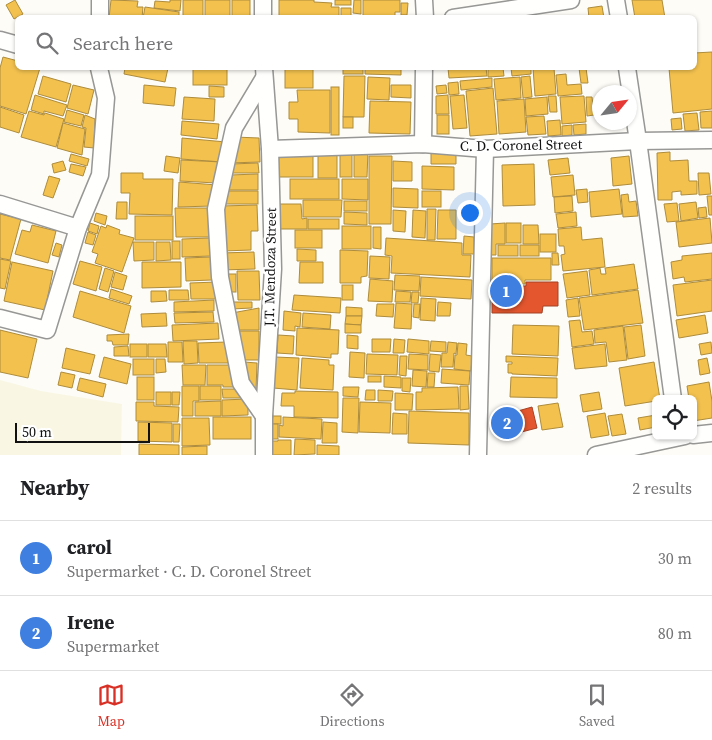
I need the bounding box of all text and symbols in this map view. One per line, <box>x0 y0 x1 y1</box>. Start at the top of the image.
search box <box>15 15 697 70</box>
icon: search <box>33 29 61 57</box>
text: Search here <box>73 30 173 56</box>
north arrow <box>592 85 637 130</box>
street label: C. D. Coronel Street <box>460 134 583 156</box>
your location <box>457 200 483 226</box>
street label: J.T. Mendoza Street <box>259 207 281 328</box>
pin: 1 <box>490 272 522 310</box>
map controls <box>652 395 697 440</box>
button: locate <box>652 395 697 440</box>
pin: 2 <box>491 404 523 442</box>
scale bar <box>15 420 150 443</box>
text: 50 m <box>22 422 52 442</box>
text: Nearby <box>20 473 90 502</box>
text: 2 results <box>632 477 692 499</box>
text: carol <box>67 534 112 560</box>
text: 1 <box>32 547 40 569</box>
text: 30 m <box>658 547 692 569</box>
text: Supermarket · C. D. Coronel Street <box>67 560 311 582</box>
text: Irene <box>67 609 114 635</box>
text: 2 <box>32 622 40 644</box>
text: 80 m <box>658 622 692 644</box>
text: Supermarket <box>67 635 159 657</box>
tab: Map <box>97 681 125 731</box>
tab: Directions <box>320 681 384 731</box>
tab: Saved <box>579 681 615 731</box>

